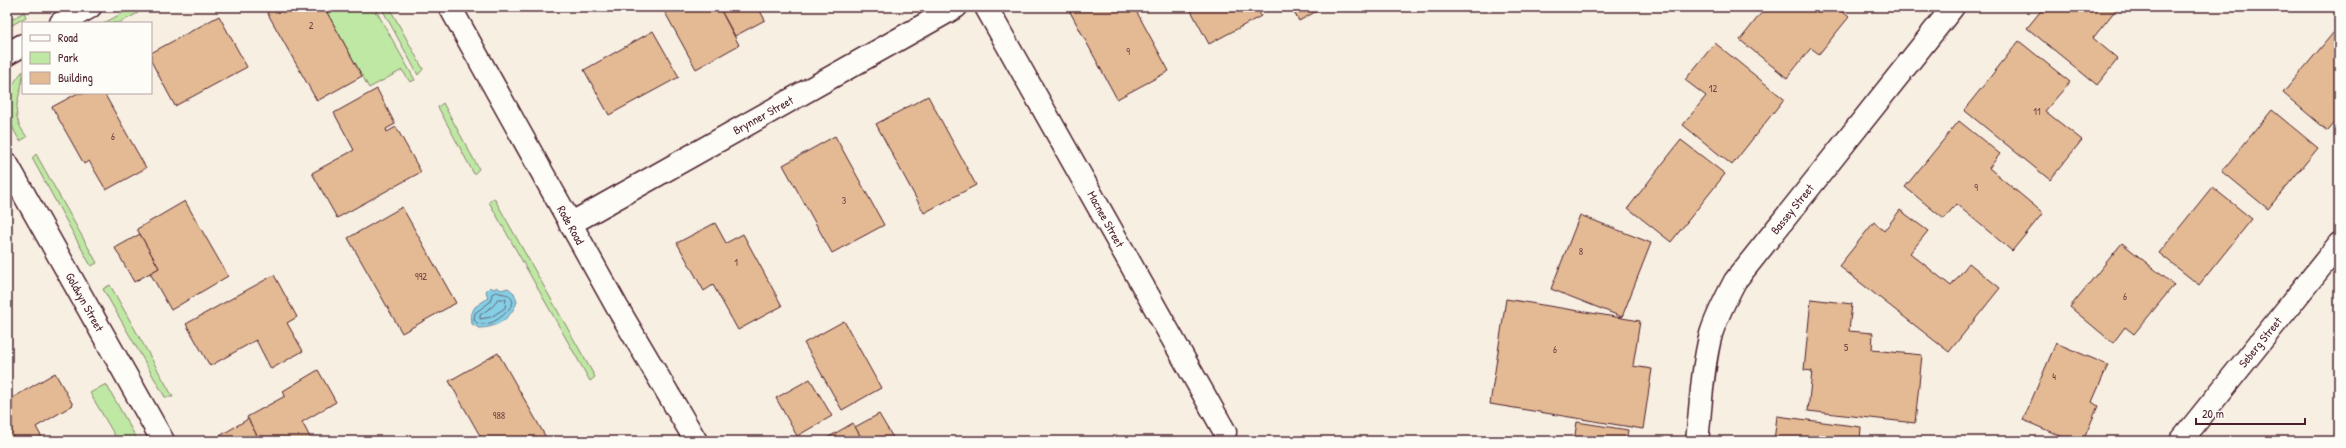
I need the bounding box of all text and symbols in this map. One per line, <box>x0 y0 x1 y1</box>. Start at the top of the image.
house number: 2 <box>309 19 314 32</box>
legend <box>22 22 152 94</box>
text: Road <box>58 29 78 46</box>
house number: 9 <box>1126 45 1130 58</box>
text: Park <box>58 49 78 66</box>
text: Building <box>58 69 93 86</box>
house number: 12 <box>1709 82 1717 95</box>
street label: Brynner Street <box>730 91 797 139</box>
house number: 11 <box>2033 105 2041 118</box>
house number: 6 <box>111 130 115 143</box>
street label: Bassey Street <box>1766 179 1818 238</box>
house number: 9 <box>1974 181 1978 194</box>
street label: Macnee Street <box>1083 188 1129 251</box>
house number: 3 <box>842 194 847 207</box>
street label: Rode Road <box>553 202 589 248</box>
house number: 8 <box>1579 245 1583 258</box>
house number: 1 <box>734 256 738 269</box>
street label: Goldwyn Street <box>62 269 109 335</box>
house number: 992 <box>415 270 427 283</box>
house number: 6 <box>2123 290 2127 303</box>
street label: Seberg Street <box>2234 312 2286 371</box>
house number: 5 <box>1844 341 1849 354</box>
house number: 6 <box>1553 343 1557 356</box>
house number: 4 <box>2052 370 2056 383</box>
scale bar <box>2196 400 2305 426</box>
text: 20 m <box>2202 405 2224 422</box>
house number: 988 <box>493 409 505 422</box>

